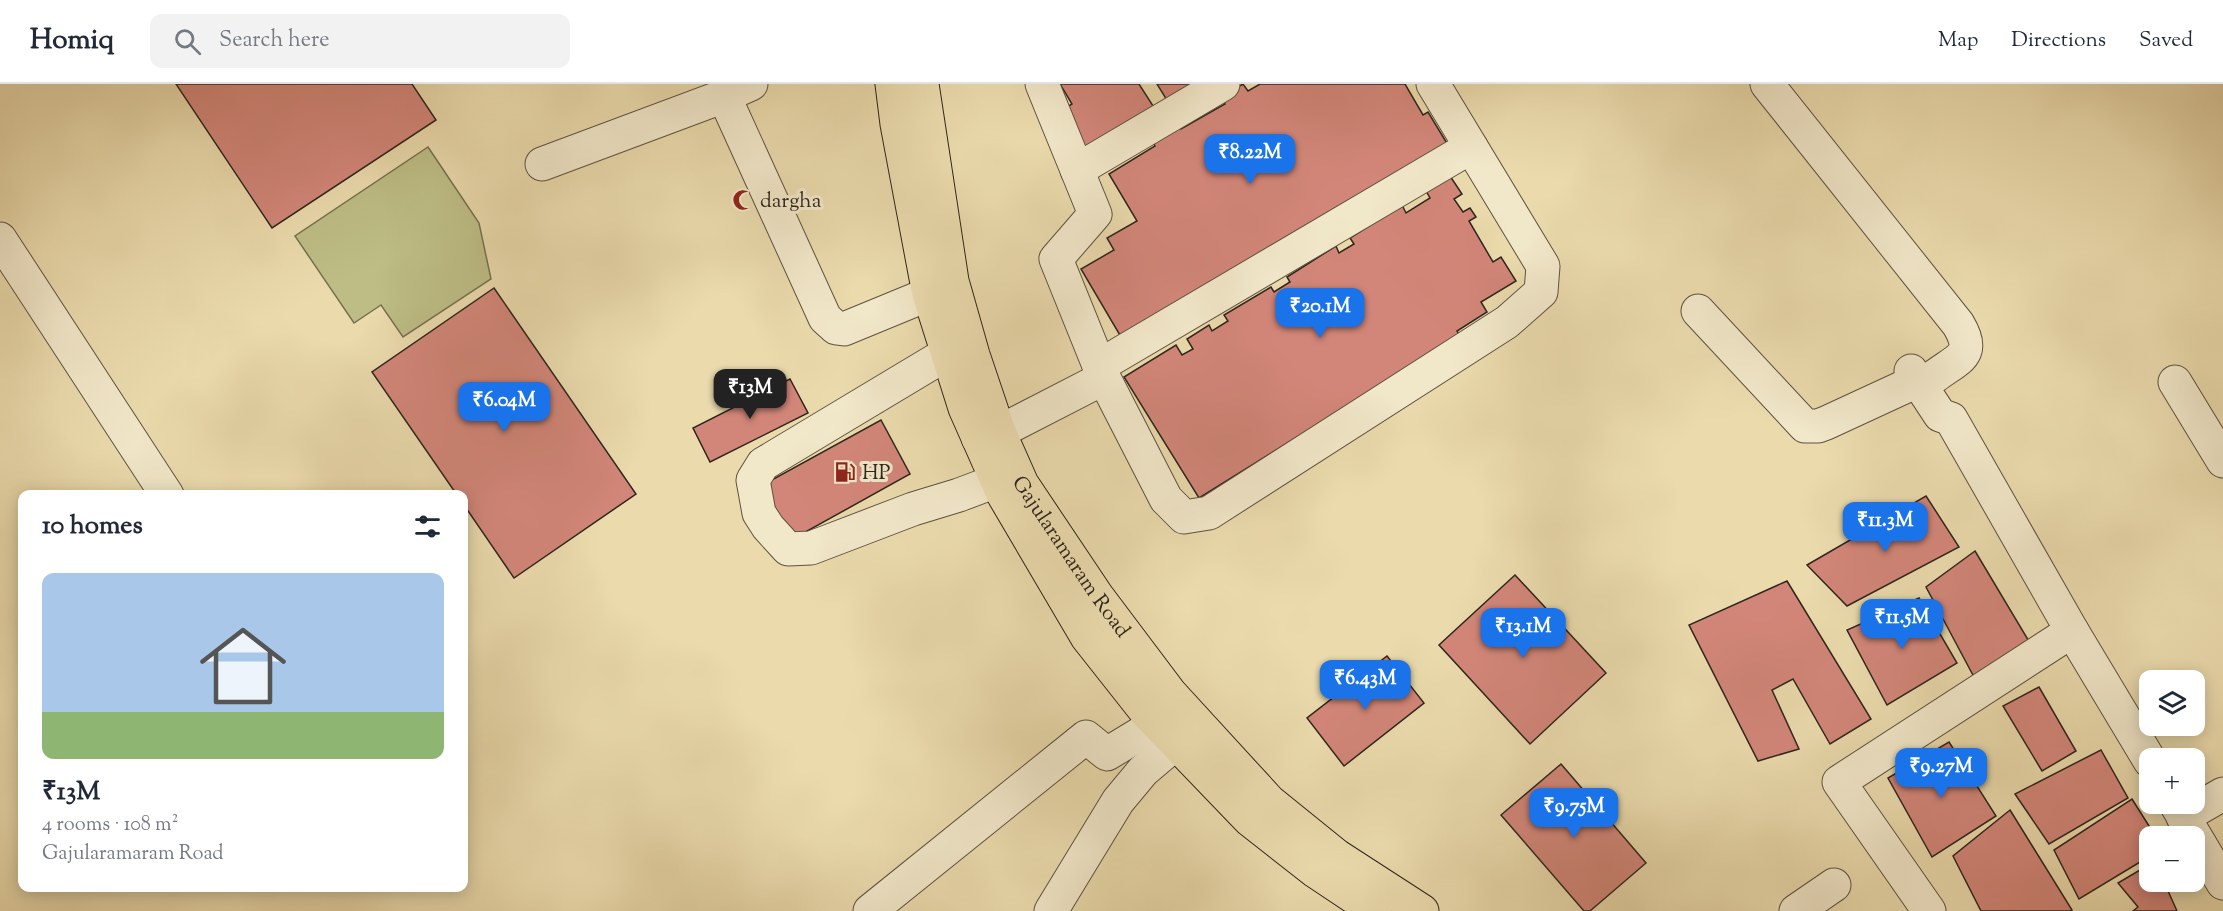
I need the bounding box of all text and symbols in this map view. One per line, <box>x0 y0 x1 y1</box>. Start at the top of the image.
search box <box>150 14 570 68</box>
text: Homiq <box>30 21 114 61</box>
icon: search <box>171 25 204 58</box>
text: Search here <box>219 25 329 57</box>
text: Map <box>1938 26 1978 56</box>
text: Directions <box>2011 26 2106 56</box>
text: Saved <box>2139 26 2193 56</box>
pin: ₹8.22M <box>1201 134 1299 185</box>
text: ₹8.22M <box>1218 139 1282 168</box>
place label: dargha <box>760 187 822 217</box>
mosque icon: dargha <box>731 188 755 212</box>
pin: ₹20.1M <box>1271 288 1369 339</box>
text: ₹20.1M <box>1289 293 1351 322</box>
pin: ₹13M <box>714 369 786 420</box>
text: ₹13M <box>728 374 772 403</box>
pin: ₹6.04M <box>455 382 553 433</box>
text: ₹6.04M <box>472 387 536 416</box>
place label: HP <box>862 459 891 489</box>
fuel station icon: HP <box>833 460 857 484</box>
street label: Gajularamaram Road <box>1004 470 1137 645</box>
pin: ₹11.3M <box>1836 502 1934 553</box>
text: ₹11.3M <box>1857 507 1913 536</box>
text: 10 homes <box>42 508 143 545</box>
icon: filters <box>411 510 444 543</box>
pin: ₹11.5M <box>1853 599 1951 650</box>
text: ₹11.5M <box>1874 604 1930 633</box>
pin: ₹13.1M <box>1474 608 1572 659</box>
icon: home <box>189 612 297 720</box>
text: ₹13.1M <box>1495 613 1551 642</box>
pin: ₹6.43M <box>1316 660 1414 711</box>
text: ₹6.43M <box>1334 665 1396 694</box>
map controls <box>2139 670 2205 892</box>
button: layers <box>2139 670 2205 736</box>
pin: ₹9.27M <box>1892 748 1990 799</box>
button: + <box>2139 748 2205 814</box>
text: ₹9.27M <box>1909 753 1973 782</box>
text: ₹13M <box>42 774 100 811</box>
pin: ₹9.75M <box>1525 788 1623 839</box>
text: ₹9.75M <box>1543 793 1605 822</box>
text: 4 rooms · 108 m² <box>42 811 178 840</box>
button: − <box>2139 826 2205 892</box>
text: Gajularamaram Road <box>42 840 224 869</box>

